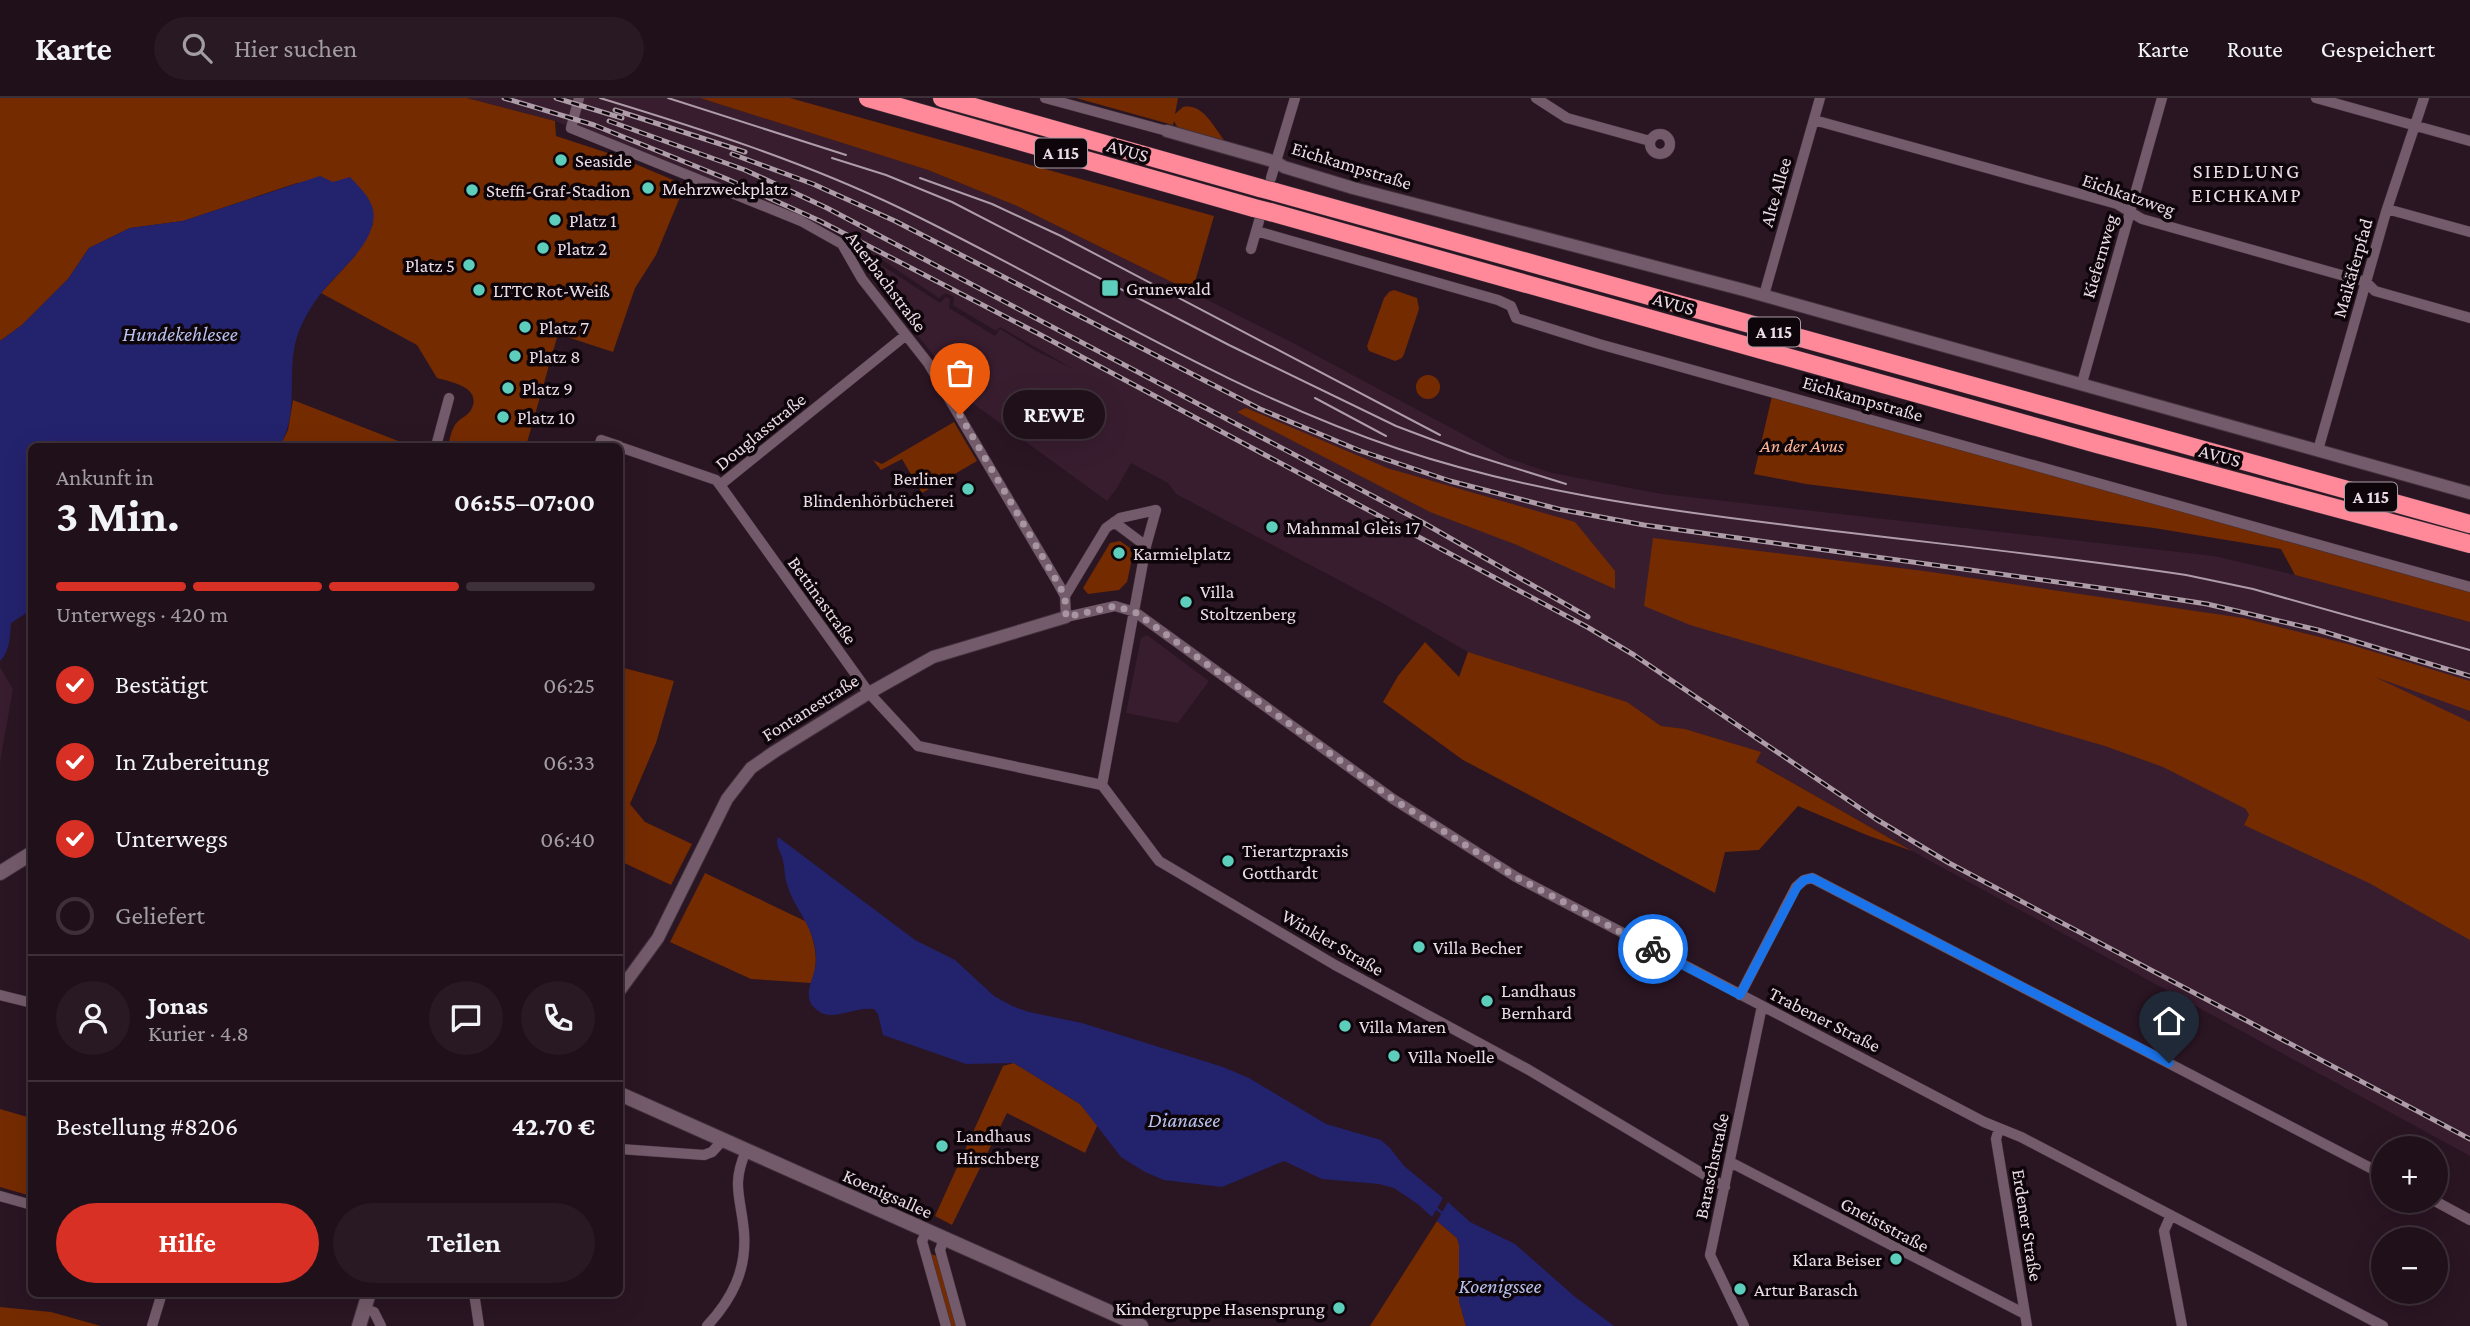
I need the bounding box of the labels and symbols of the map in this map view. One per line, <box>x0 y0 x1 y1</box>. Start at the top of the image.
street label: AVUS <box>1105 135 1151 166</box>
street label: Eichkampstraße <box>1289 137 1414 194</box>
road number: A 115 <box>1035 138 1087 168</box>
place label: Seaside <box>575 150 632 171</box>
marker: Seaside <box>553 152 569 168</box>
street label: Alte Allee <box>1756 155 1795 229</box>
district label: SIEDLUNG EICHKAMP <box>2191 159 2303 207</box>
street label: Eichkatzweg <box>2080 169 2178 220</box>
place label: Mehrzweckplatz <box>662 178 788 199</box>
place label: Steffi-Graf-Stadion <box>486 180 630 201</box>
marker: Mehrzweckplatz <box>640 180 656 196</box>
marker: Steffi-Graf-Stadion <box>464 182 480 198</box>
place label: Platz 1 <box>569 210 616 231</box>
marker: Platz 1 <box>547 212 563 228</box>
street label: Kiefernweg <box>2077 212 2121 301</box>
street label: Maikäferpfad <box>2328 216 2377 320</box>
street label: Auerbachstraße <box>842 227 931 336</box>
place label: Platz 2 <box>557 238 607 259</box>
marker: Platz 2 <box>535 240 551 256</box>
place label: Platz 5 <box>405 255 455 276</box>
marker: Platz 5 <box>461 257 477 273</box>
marker: Grunewald <box>1100 278 1120 298</box>
place label: Grunewald <box>1126 278 1211 299</box>
place label: LTTC Rot-Weiß <box>493 280 610 301</box>
marker: LTTC Rot-Weiß <box>471 282 487 298</box>
street label: AVUS <box>1651 288 1697 319</box>
place label: Platz 7 <box>539 317 589 338</box>
road number: A 115 <box>1748 318 1800 346</box>
marker: Platz 7 <box>517 319 533 335</box>
water label: Hundekehlesee <box>122 322 238 346</box>
pin <box>930 343 990 415</box>
place label: Platz 8 <box>529 346 580 367</box>
marker: Platz 8 <box>507 348 523 364</box>
street label: Eichkampstraße <box>1800 371 1925 426</box>
place label: Platz 9 <box>522 378 573 399</box>
marker: Platz 9 <box>500 380 516 396</box>
street label: Douglasstraße <box>711 388 810 474</box>
callout: REWE <box>1002 390 1104 440</box>
place label: Platz 10 <box>517 407 575 428</box>
marker: Platz 10 <box>495 409 511 425</box>
park label: An der Avus <box>1759 435 1844 456</box>
street label: AVUS <box>2197 440 2243 471</box>
place label: Berliner Blindenhörbücherei <box>803 468 954 511</box>
marker: Berliner Blindenhörbücherei <box>960 481 976 497</box>
road number: A 115 <box>2345 482 2397 512</box>
place label: Mahnmal Gleis 17 <box>1286 517 1420 538</box>
marker: Mahnmal Gleis 17 <box>1264 519 1280 535</box>
place label: Karmielplatz <box>1133 543 1231 564</box>
marker: Karmielplatz <box>1111 545 1127 561</box>
street label: Bettinastraße <box>784 552 861 648</box>
place label: Villa Stoltzenberg <box>1200 581 1296 624</box>
marker: Villa Stoltzenberg <box>1178 594 1194 610</box>
street label: Fontanestraße <box>758 669 862 745</box>
place label: Tierartzpraxis Gotthardt <box>1242 840 1348 883</box>
marker: Tierartzpraxis Gotthardt <box>1220 853 1236 869</box>
street label: Winkler Straße <box>1278 905 1388 980</box>
courier <box>1618 914 1688 984</box>
place label: Villa Becher <box>1433 937 1523 958</box>
marker: Villa Becher <box>1411 939 1427 955</box>
place label: Landhaus Bernhard <box>1501 980 1576 1023</box>
street label: Trabener Straße <box>1766 982 1884 1056</box>
pin <box>2139 991 2199 1063</box>
marker: Landhaus Bernhard <box>1479 993 1495 1009</box>
place label: Villa Maren <box>1359 1016 1446 1037</box>
marker: Villa Maren <box>1337 1018 1353 1034</box>
place label: Villa Noelle <box>1408 1046 1494 1067</box>
marker: Villa Noelle <box>1386 1048 1402 1064</box>
water label: Dianasee <box>1148 1108 1220 1132</box>
street label: Baraschstraße <box>1690 1111 1733 1221</box>
place label: Landhaus Hirschberg <box>956 1125 1039 1168</box>
marker: Landhaus Hirschberg <box>934 1138 950 1154</box>
street label: Koenigsallee <box>840 1164 936 1223</box>
street label: Erdener Straße <box>2008 1168 2047 1283</box>
street label: Gneiststraße <box>1837 1192 1933 1256</box>
place label: Klara Beiser <box>1792 1249 1882 1270</box>
marker: Klara Beiser <box>1888 1251 1904 1267</box>
water label: Koenigssee <box>1458 1274 1542 1298</box>
place label: Artur Barasch <box>1754 1279 1858 1300</box>
marker: Artur Barasch <box>1732 1281 1748 1297</box>
place label: Kindergruppe Hasensprung <box>1115 1298 1325 1319</box>
marker: Kindergruppe Hasensprung <box>1331 1300 1347 1316</box>

